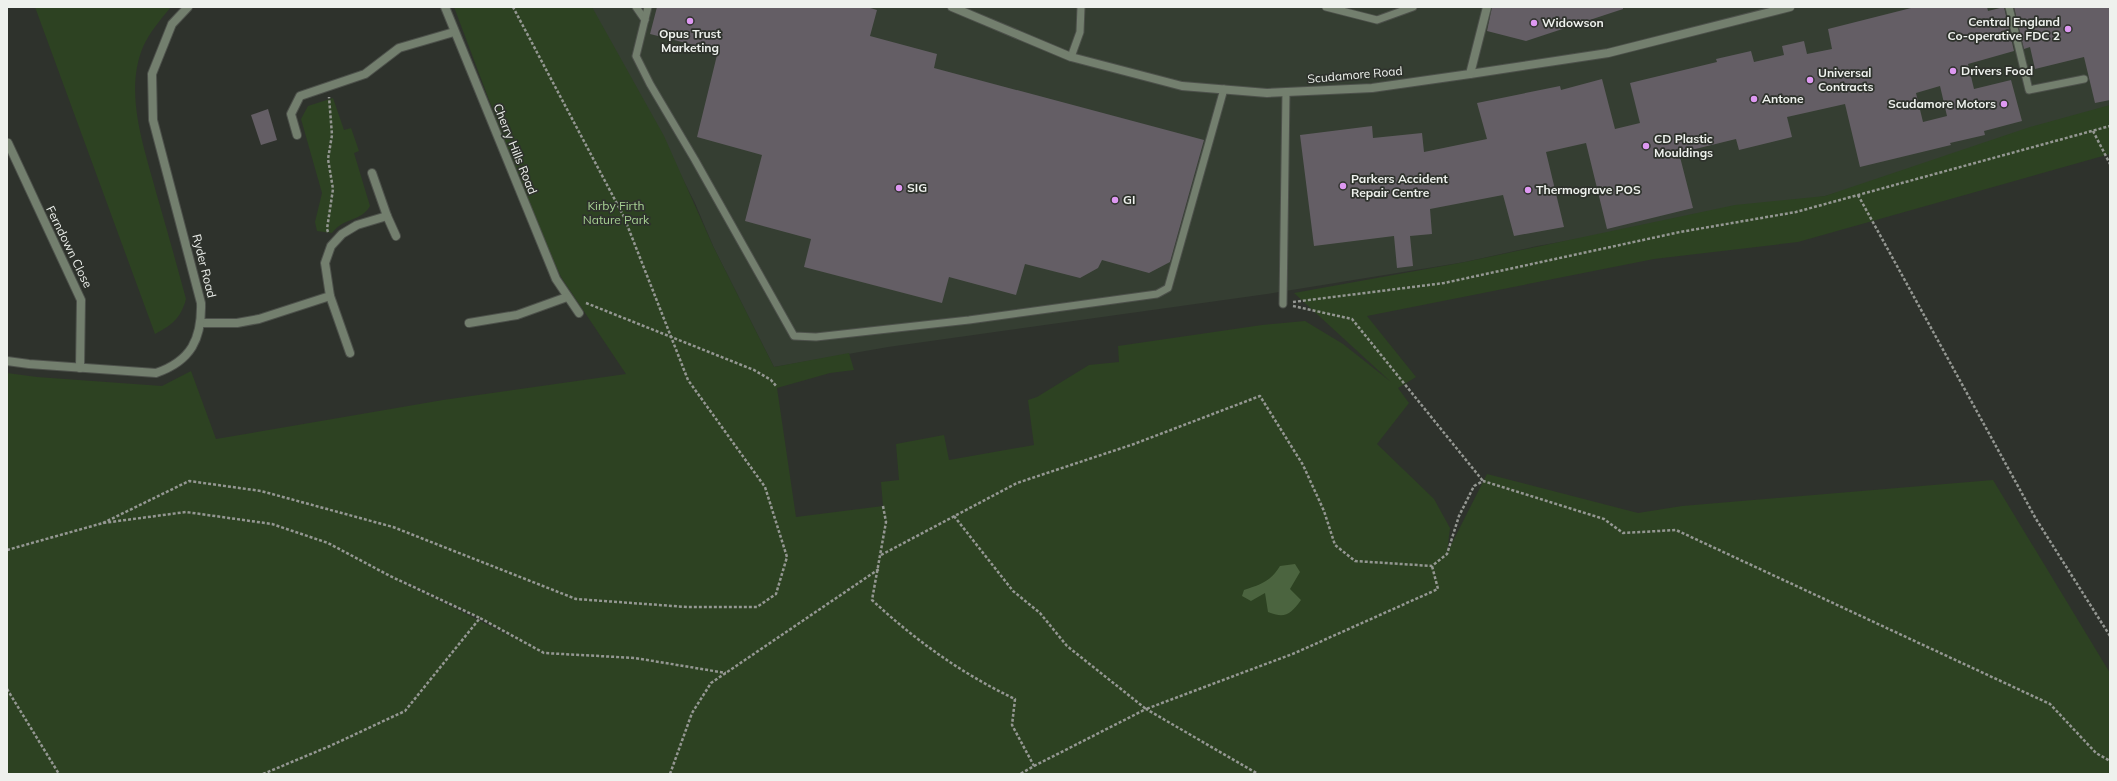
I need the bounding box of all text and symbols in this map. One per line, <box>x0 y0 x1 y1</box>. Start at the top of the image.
place label: Central England Co-operative FDC 2 <box>1948 14 2060 43</box>
place label: Widowson <box>1542 15 1604 30</box>
marker: Opus Trust Marketing <box>685 16 695 26</box>
marker: Widowson <box>1529 18 1539 28</box>
marker: Central England Co-operative FDC 2 <box>2063 24 2073 34</box>
place label: Opus Trust Marketing <box>659 26 722 55</box>
street label: Scudamore Road <box>1307 63 1403 86</box>
place label: Drivers Food <box>1961 63 2033 78</box>
place label: Universal Contracts <box>1818 65 1873 94</box>
marker: Drivers Food <box>1948 66 1958 76</box>
marker: Universal Contracts <box>1805 75 1815 85</box>
place label: Antone <box>1762 91 1804 106</box>
marker: Antone <box>1749 94 1759 104</box>
place label: Scudamore Motors <box>1888 96 1996 111</box>
marker: Scudamore Motors <box>1999 99 2009 109</box>
street label: Cherry Hills Road <box>490 101 541 196</box>
place label: CD Plastic Mouldings <box>1654 131 1713 160</box>
marker: CD Plastic Mouldings <box>1641 141 1651 151</box>
place label: Parkers Accident Repair Centre <box>1351 171 1448 200</box>
place label: SIG <box>907 180 927 195</box>
marker: Parkers Accident Repair Centre <box>1338 181 1348 191</box>
place label: Thermograve POS <box>1536 182 1641 197</box>
marker: SIG <box>894 183 904 193</box>
marker: Thermograve POS <box>1523 185 1533 195</box>
place label: GI <box>1123 192 1135 207</box>
marker: GI <box>1110 195 1120 205</box>
park label: Kirby Firth Nature Park <box>583 198 650 227</box>
street label: Ferndown Close <box>43 203 96 290</box>
street label: Ryder Road <box>189 232 220 299</box>

